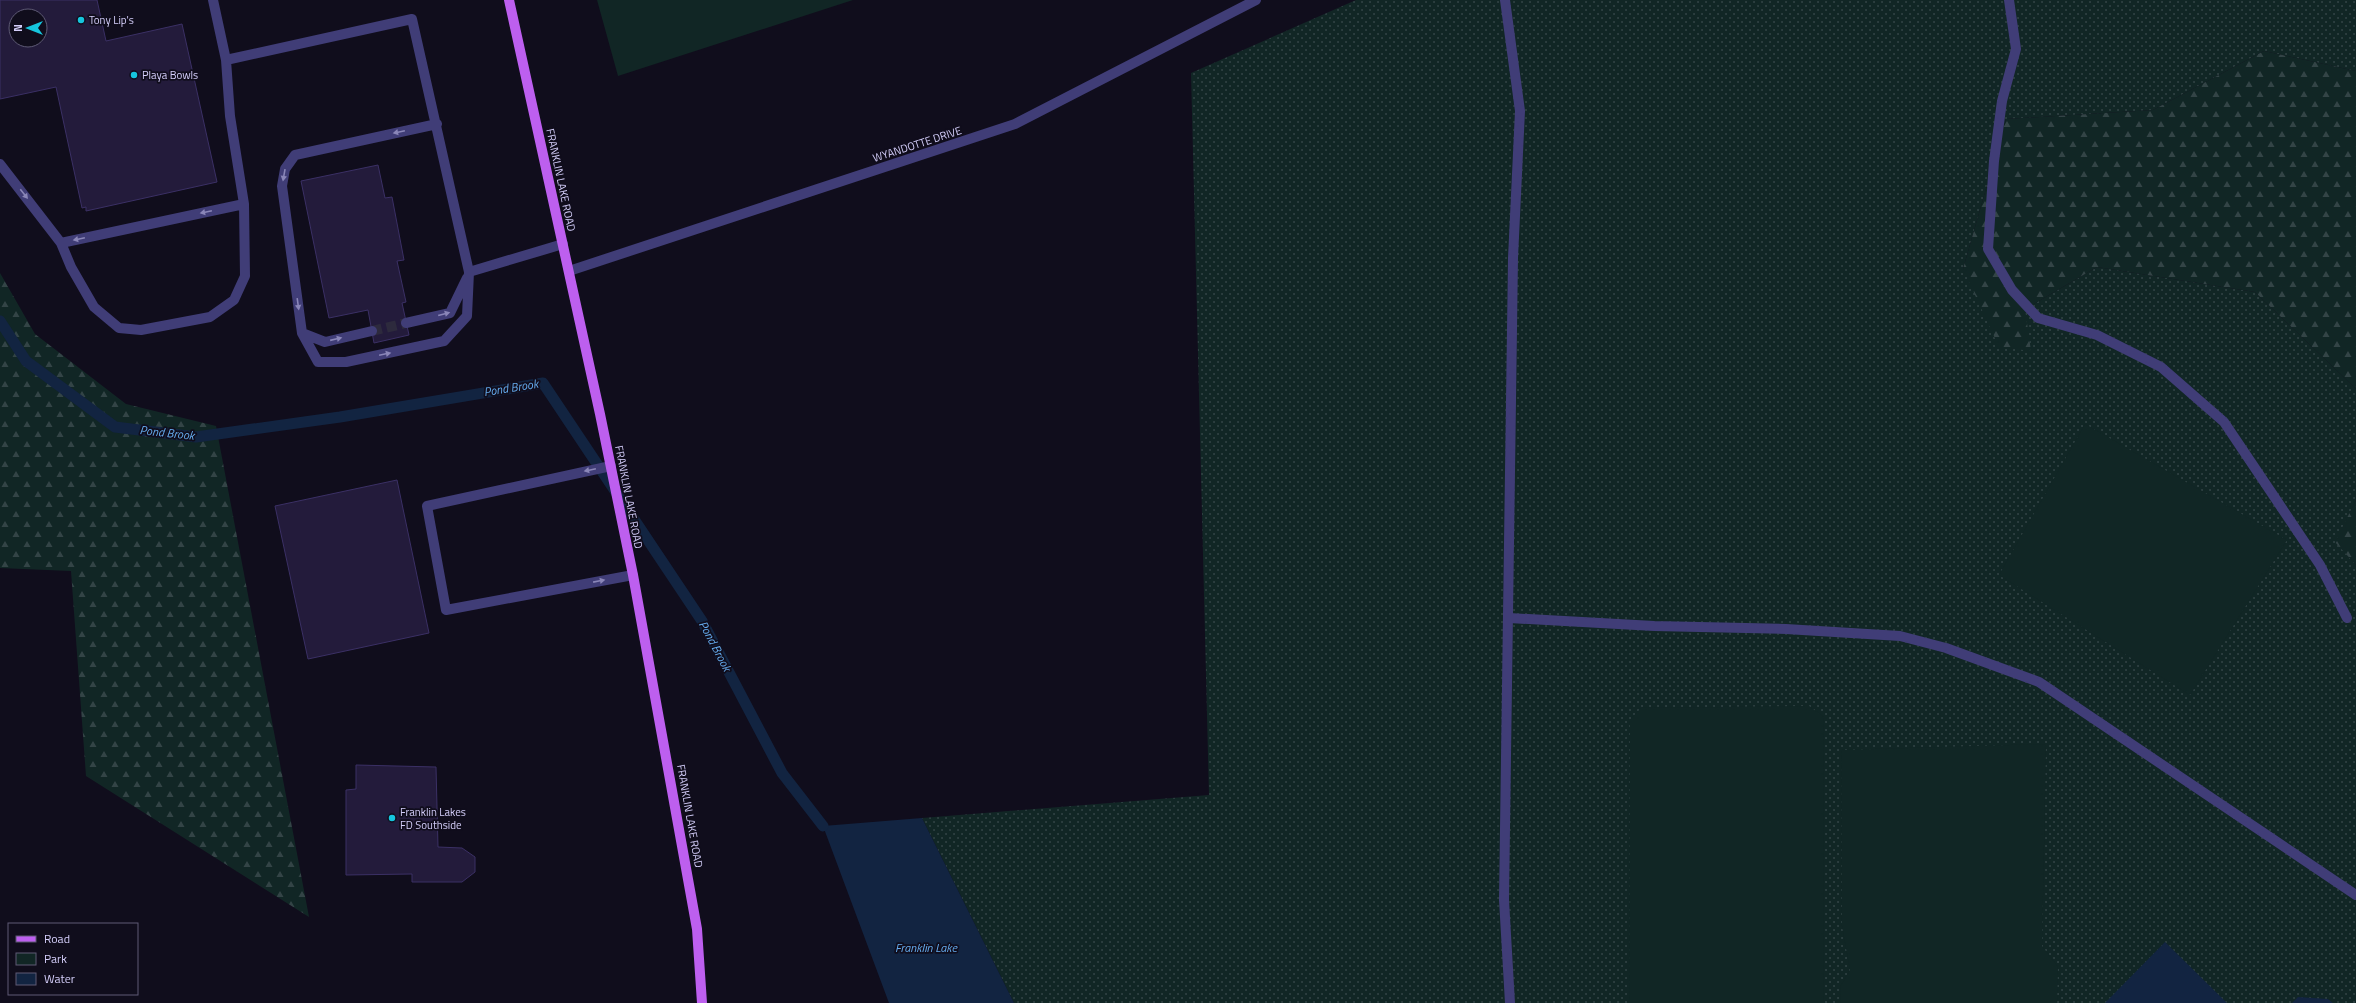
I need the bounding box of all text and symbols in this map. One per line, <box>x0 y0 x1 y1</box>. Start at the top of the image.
north arrow <box>8 8 48 48</box>
place label: Tony Lip's <box>89 12 134 28</box>
marker: Tony Lip's <box>76 15 86 25</box>
text: N <box>10 24 26 32</box>
place label: Playa Bowls <box>142 67 198 83</box>
marker: Playa Bowls <box>129 70 139 80</box>
street label: WYANDOTTE DRIVE <box>871 122 963 166</box>
street label: FRANKLIN LAKE ROAD <box>542 127 580 233</box>
one-way arrow <box>392 130 405 136</box>
one-way arrow <box>281 169 287 181</box>
one-way arrow <box>20 189 28 200</box>
one-way arrow <box>200 209 212 215</box>
one-way arrow <box>73 237 85 243</box>
one-way arrow <box>295 298 301 310</box>
one-way arrow <box>438 311 450 317</box>
one-way arrow <box>330 336 343 342</box>
one-way arrow <box>379 350 391 356</box>
water label: Pond Brook <box>482 374 541 401</box>
water label: Pond Brook <box>139 420 197 445</box>
street label: FRANKLIN LAKE ROAD <box>611 444 647 550</box>
one-way arrow <box>584 468 597 474</box>
one-way arrow <box>592 578 605 584</box>
water label: Pond Brook <box>694 617 737 676</box>
street label: FRANKLIN LAKE ROAD <box>673 763 707 869</box>
place label: Franklin Lakes FD Southside <box>400 804 466 833</box>
marker: Franklin Lakes FD Southside <box>387 813 397 823</box>
legend <box>8 923 138 995</box>
text: Road <box>44 929 70 948</box>
water label: Franklin Lake <box>895 938 958 957</box>
text: Park <box>44 949 67 968</box>
text: Water <box>44 969 75 988</box>

